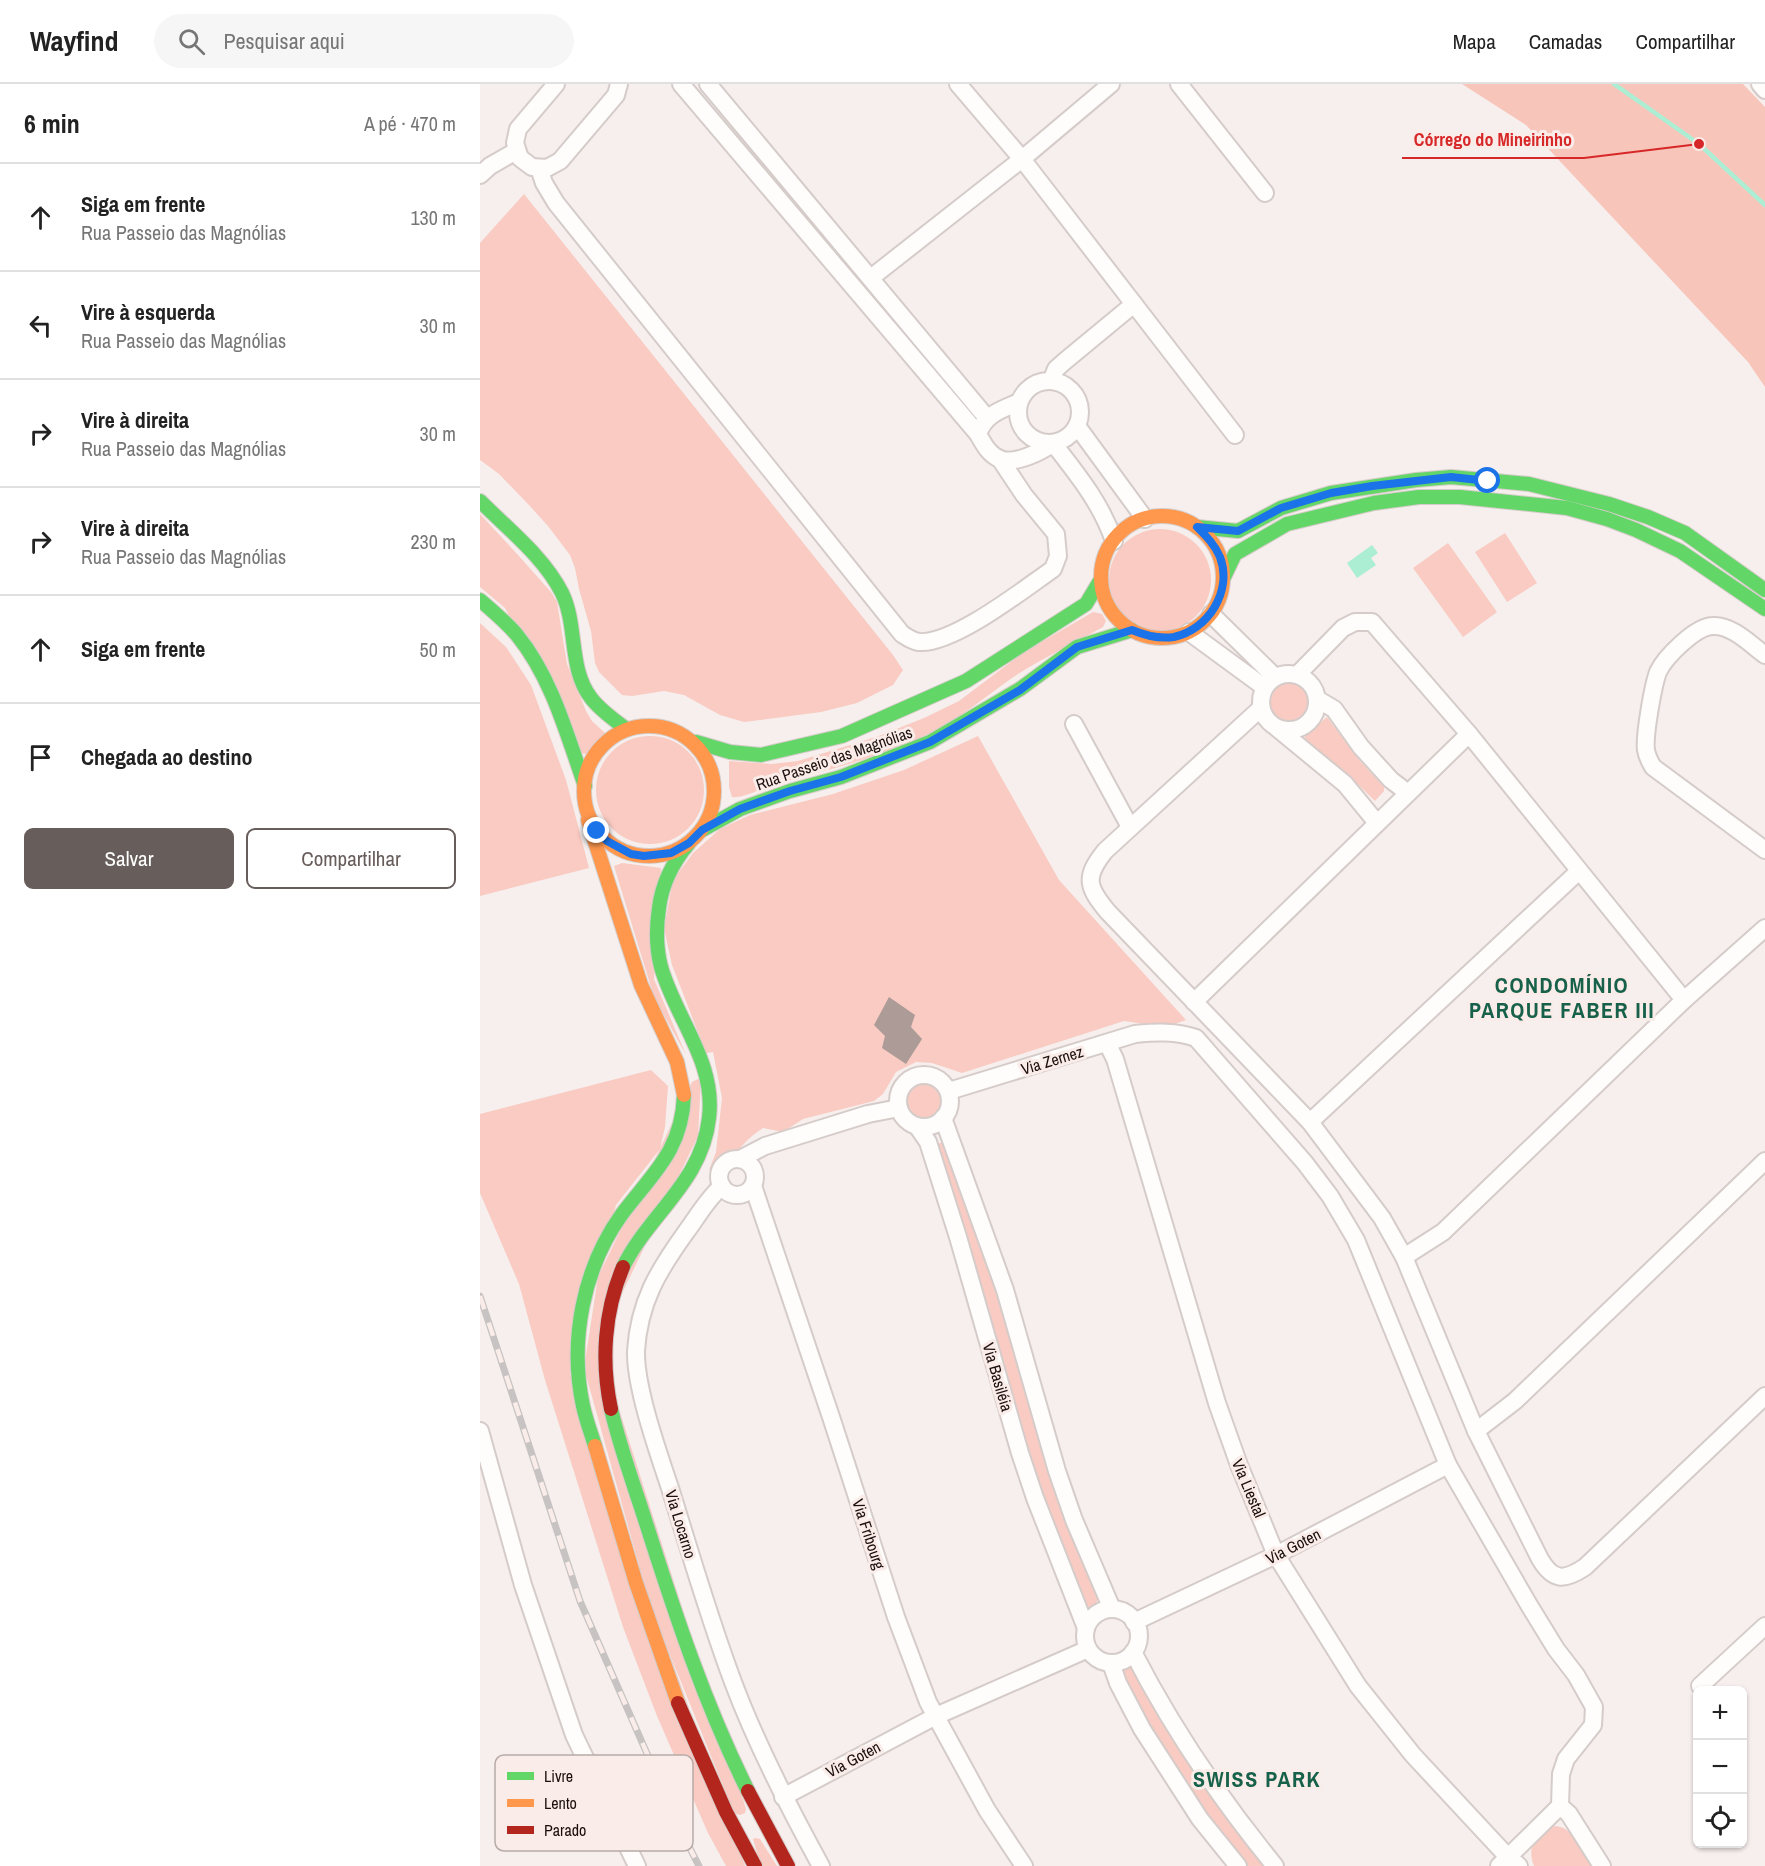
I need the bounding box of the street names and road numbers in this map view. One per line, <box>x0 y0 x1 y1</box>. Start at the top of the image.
street label: Rua Passeio das Magnólias <box>753 721 915 795</box>
street label: Via Zernez <box>1018 1040 1086 1080</box>
street label: Via Basiléia <box>978 1340 1018 1415</box>
street label: Via Liestal <box>1227 1455 1271 1521</box>
street label: Via Locarno <box>660 1487 702 1561</box>
street label: Via Fribourg <box>847 1496 891 1573</box>
street label: Via Goten <box>1262 1523 1324 1569</box>
street label: Via Goten <box>822 1735 884 1783</box>

